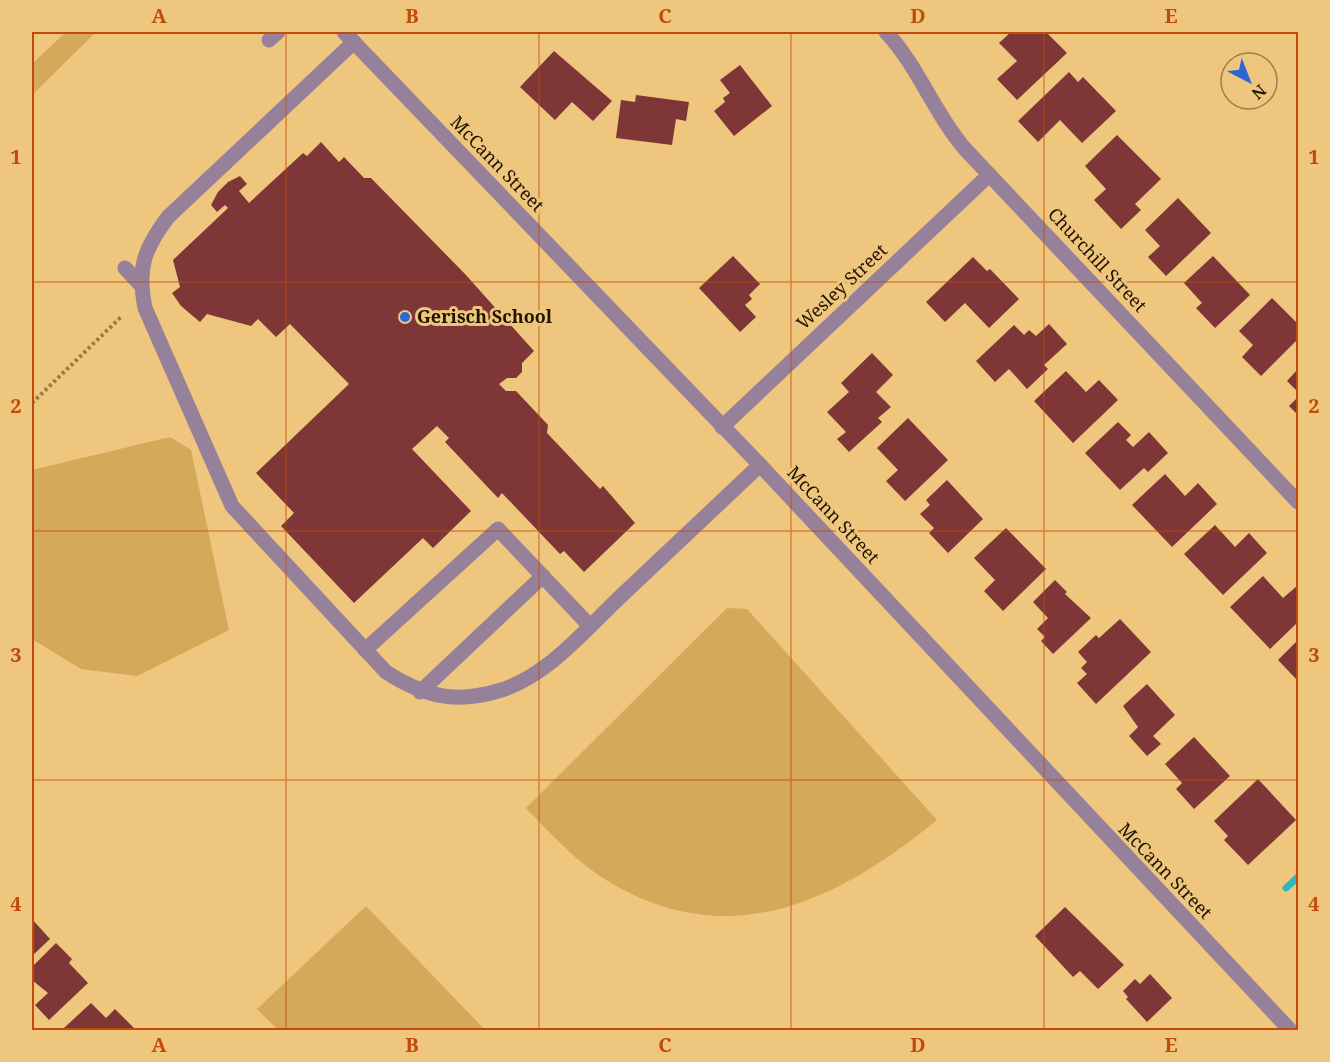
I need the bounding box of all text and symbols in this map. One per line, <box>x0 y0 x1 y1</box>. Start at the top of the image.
text: A <box>151 2 167 29</box>
text: B <box>405 2 419 29</box>
text: C <box>658 2 672 29</box>
text: D <box>910 2 926 29</box>
text: E <box>1164 2 1178 29</box>
north arrow <box>1219 51 1279 111</box>
text: N <box>1247 80 1271 105</box>
street label: McCann Street <box>446 110 550 217</box>
text: 1 <box>10 143 22 170</box>
text: 1 <box>1308 143 1320 170</box>
street label: Churchill Street <box>1043 202 1152 317</box>
street label: Wesley Street <box>791 238 892 335</box>
place label: Gerisch School <box>417 304 553 328</box>
marker: Gerisch School <box>398 310 412 324</box>
text: 2 <box>10 392 22 419</box>
text: 2 <box>1308 392 1320 419</box>
street label: McCann Street <box>782 460 885 568</box>
text: 3 <box>10 641 22 668</box>
text: 3 <box>1308 641 1320 668</box>
street label: McCann Street <box>1114 817 1218 924</box>
text: 4 <box>10 890 22 917</box>
text: 4 <box>1308 890 1320 917</box>
text: A <box>151 1031 167 1058</box>
text: B <box>405 1031 419 1058</box>
text: C <box>658 1031 672 1058</box>
text: D <box>910 1031 926 1058</box>
text: E <box>1164 1031 1178 1058</box>

